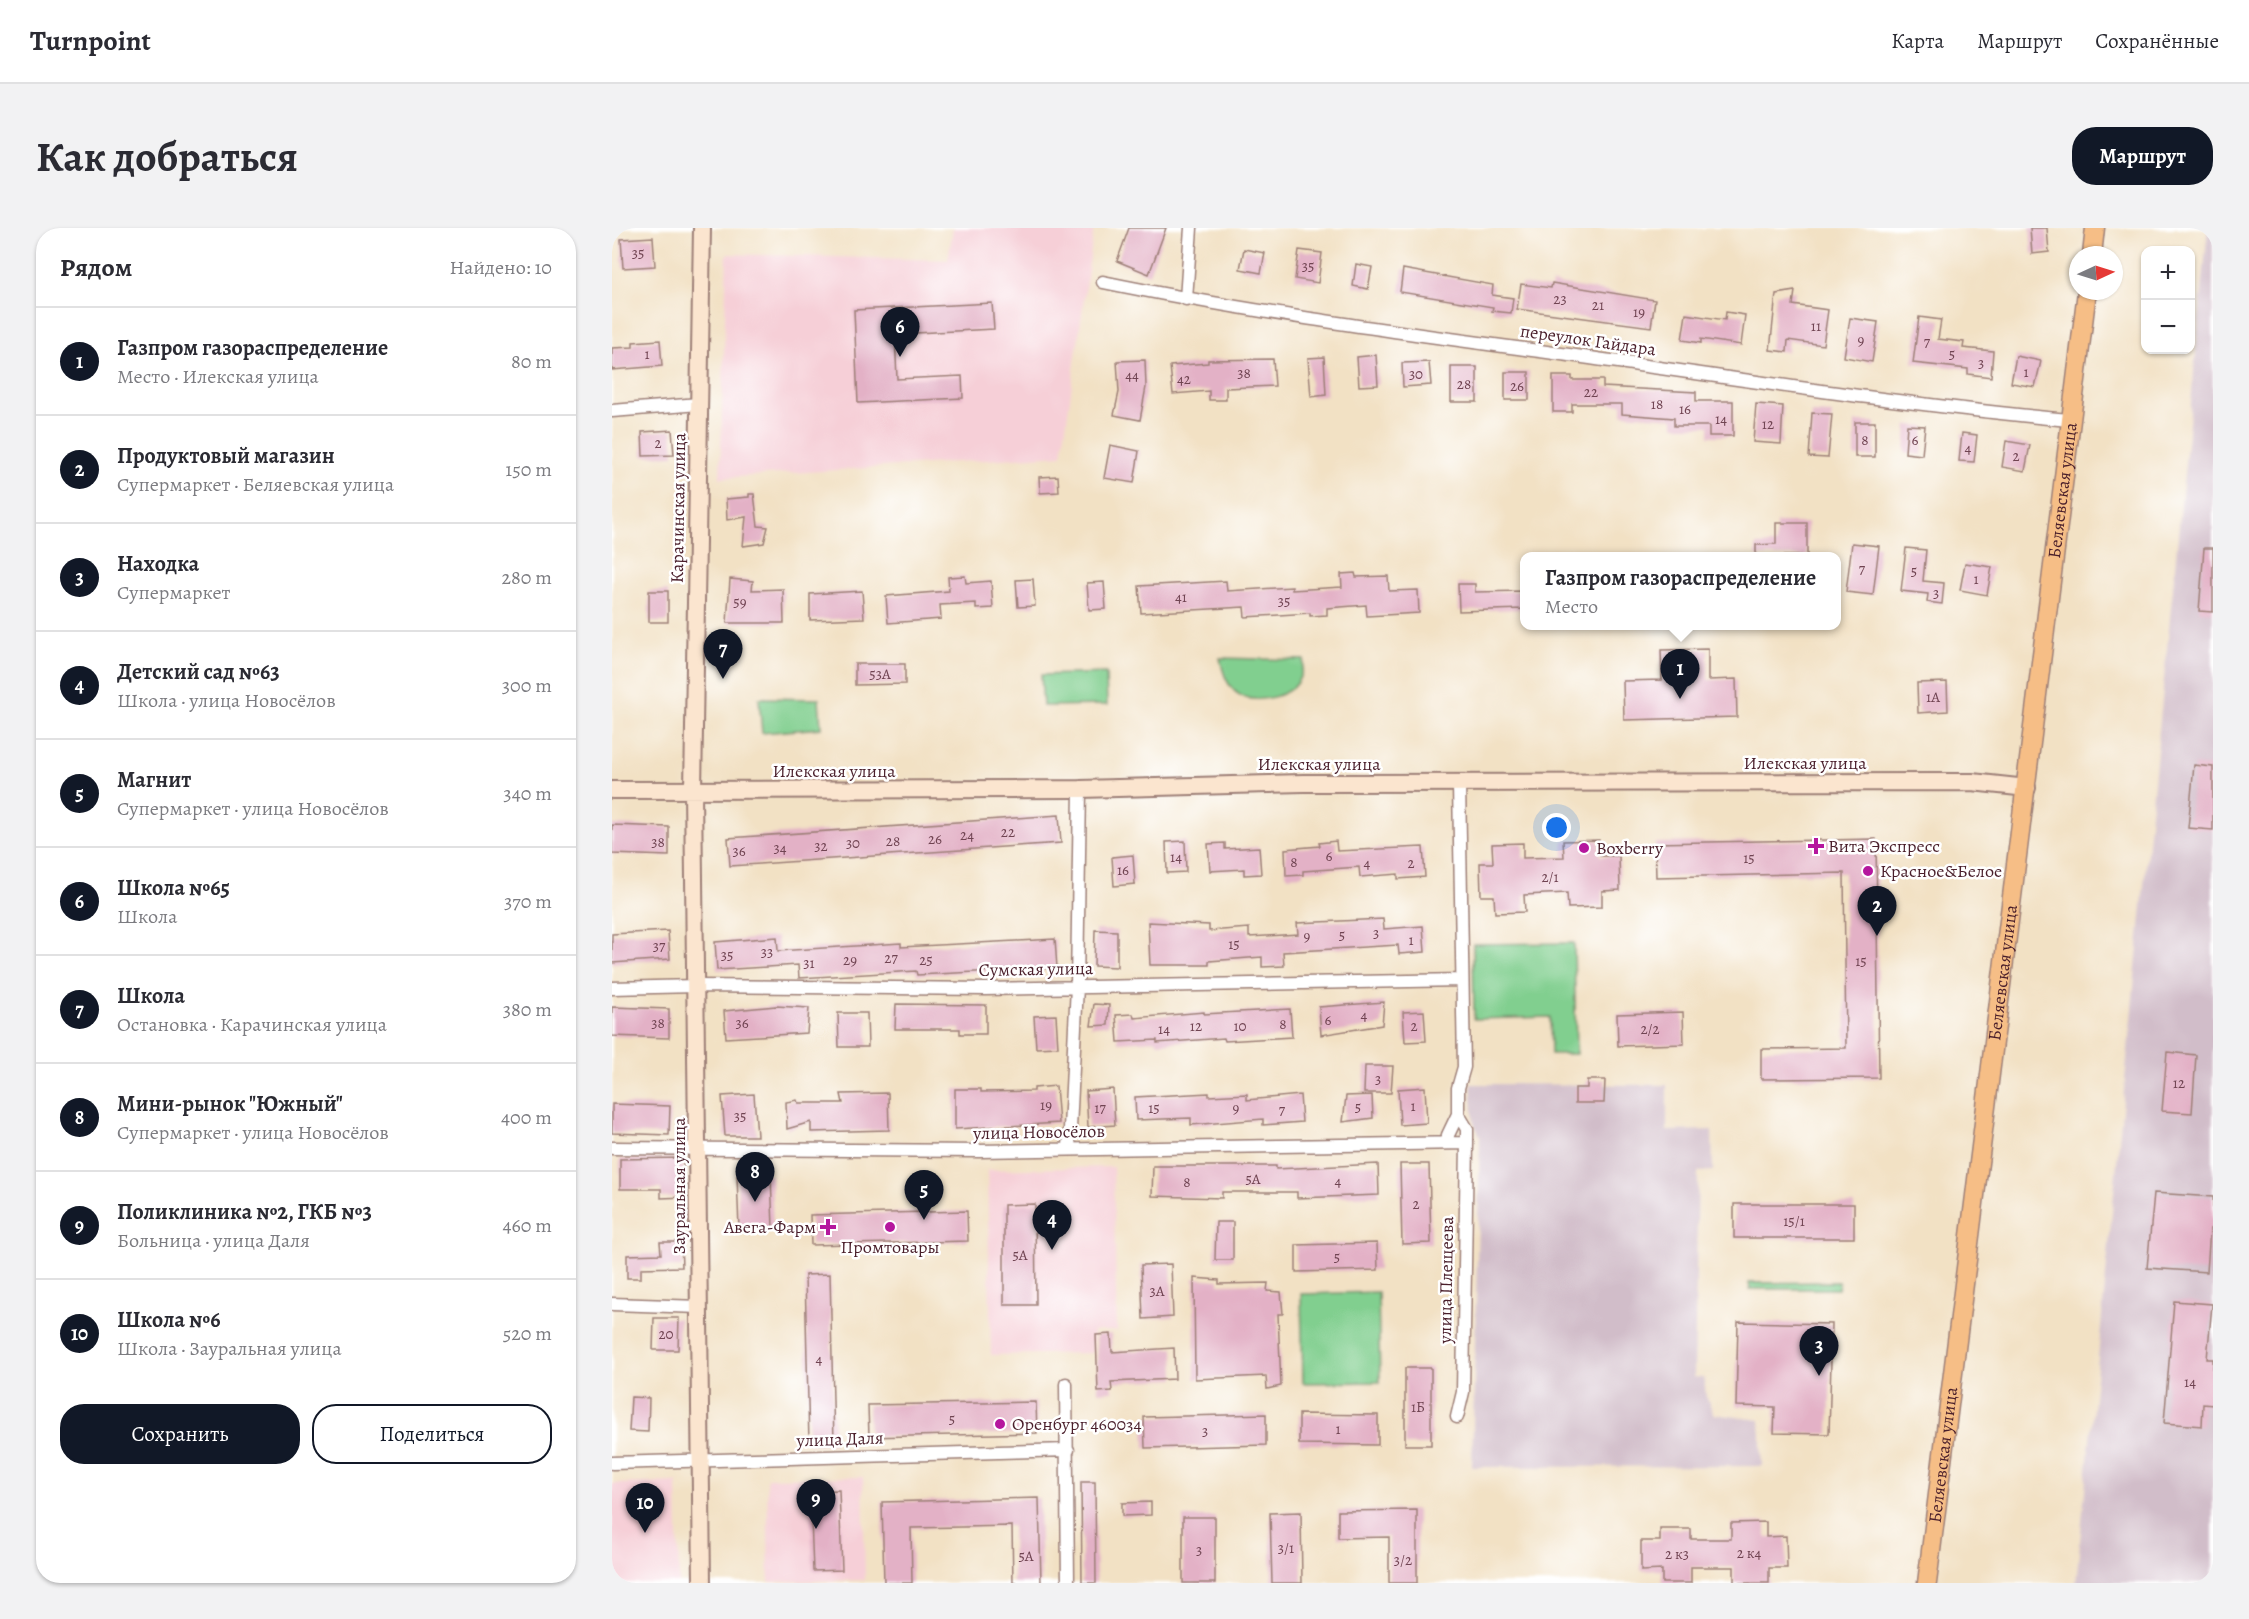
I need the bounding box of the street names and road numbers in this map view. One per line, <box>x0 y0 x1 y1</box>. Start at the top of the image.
street label: переулок Гайдара <box>1519 319 1658 361</box>
street label: Беляевская улица <box>2042 420 2083 560</box>
street label: Карачинская улица <box>665 432 691 583</box>
street label: Илекская улица <box>1744 751 1867 775</box>
street label: Илекская улица <box>1258 752 1381 776</box>
street label: Илекская улица <box>773 759 896 783</box>
street label: Беляевская улица <box>1982 903 2023 1042</box>
street label: Сумская улица <box>979 956 1094 982</box>
street label: Зауральная улица <box>667 1117 691 1255</box>
street label: улица Новосёлов <box>972 1119 1105 1145</box>
street label: улица Плещеева <box>1433 1215 1459 1345</box>
street label: Беляевская улица <box>1923 1385 1963 1524</box>
street label: улица Даля <box>795 1425 884 1453</box>

